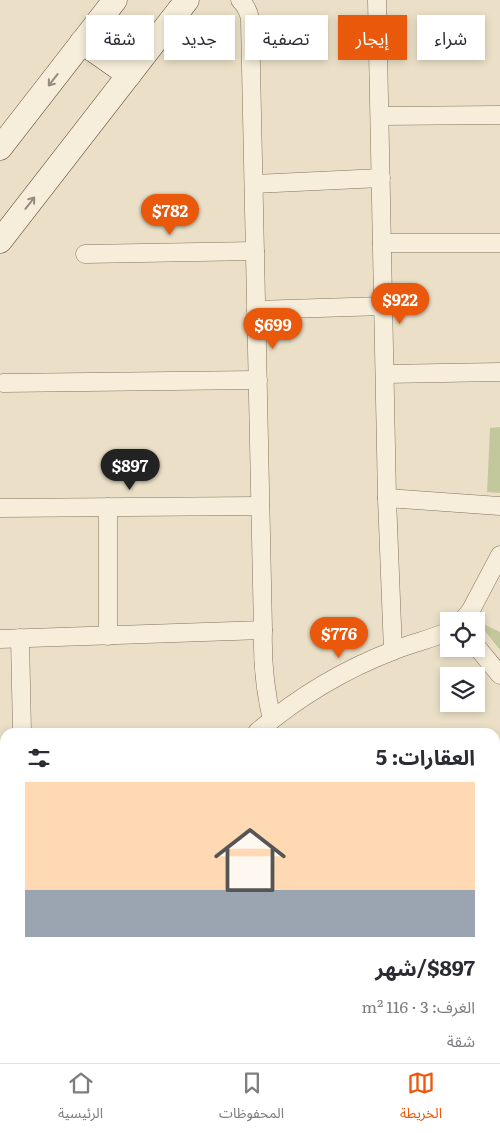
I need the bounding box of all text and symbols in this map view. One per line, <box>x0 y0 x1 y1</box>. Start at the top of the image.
chip: شقة <box>86 15 154 60</box>
chip: جديد <box>164 15 235 60</box>
chip: تصفية <box>245 15 328 60</box>
chip: إيجار <box>338 15 407 60</box>
chip: شراء <box>417 15 485 60</box>
one-way arrow <box>47 73 58 86</box>
pin: $782 <box>140 194 200 236</box>
one-way arrow <box>24 197 35 210</box>
text: $782 <box>152 198 188 222</box>
pin: $922 <box>370 282 430 325</box>
text: $922 <box>382 287 418 311</box>
pin: $699 <box>243 308 303 350</box>
text: $699 <box>254 312 292 336</box>
pin: $897 <box>100 448 160 491</box>
text: $897 <box>112 453 148 477</box>
map controls <box>440 612 485 712</box>
button: locate <box>440 612 485 657</box>
pin: $776 <box>309 616 369 659</box>
text: $776 <box>321 621 357 645</box>
button: layers <box>440 667 485 712</box>
text: العقارات: 5 <box>376 740 475 771</box>
icon: filters <box>25 744 53 772</box>
icon: home <box>205 815 295 905</box>
text: $897/شهر <box>375 951 475 982</box>
text: الغرف: 3 · 116 m² <box>361 994 475 1018</box>
text: شقة <box>447 1028 475 1052</box>
tab: الرئيسية <box>58 1069 103 1128</box>
tab: المحفوظات <box>219 1069 284 1128</box>
tab: الخريطة <box>400 1069 442 1128</box>

